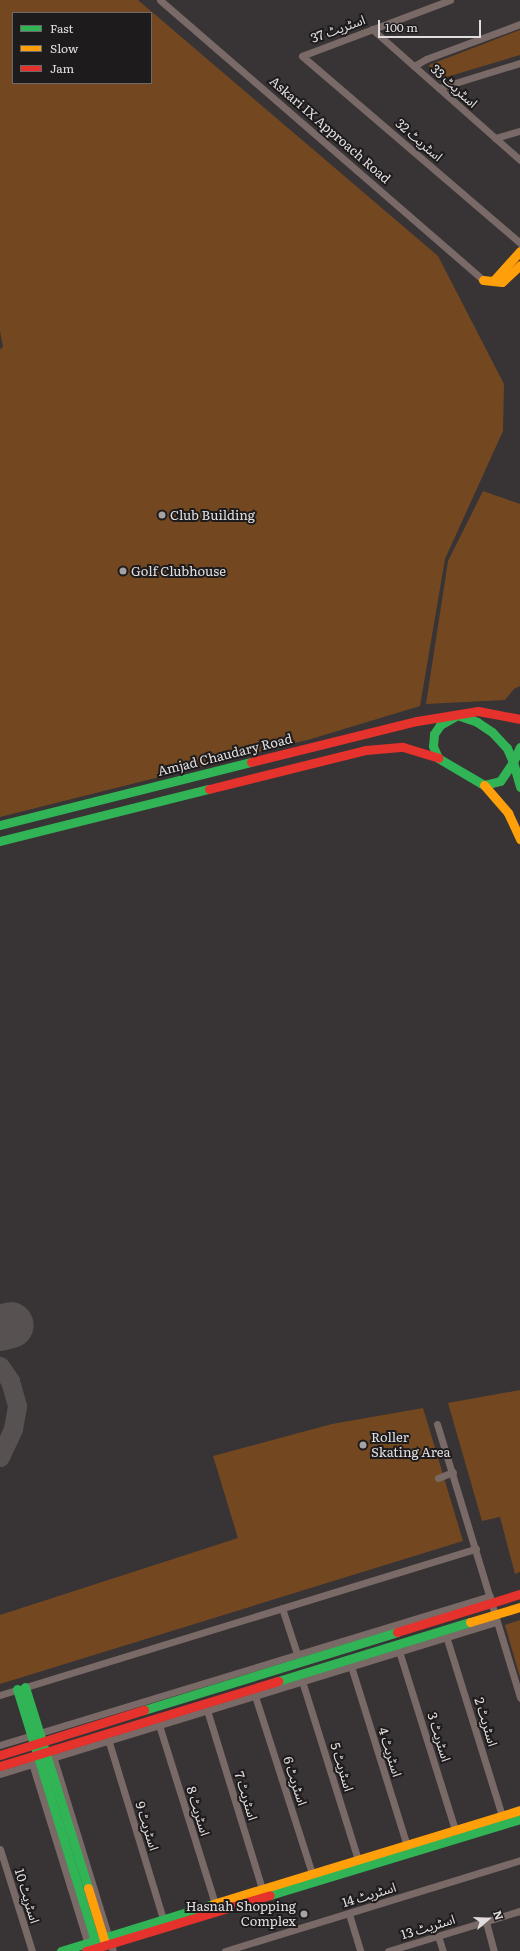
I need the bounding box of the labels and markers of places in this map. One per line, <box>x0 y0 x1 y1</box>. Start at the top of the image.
place label: Club Building <box>170 507 255 523</box>
marker: Club Building <box>157 510 167 520</box>
place label: Golf Clubhouse <box>131 563 226 579</box>
marker: Golf Clubhouse <box>118 566 128 576</box>
place label: Roller Skating Area <box>371 1430 450 1461</box>
marker: Roller Skating Area <box>358 1440 368 1450</box>
place label: Hasnah Shopping Complex <box>186 1899 296 1930</box>
marker: Hasnah Shopping Complex <box>299 1909 309 1919</box>

